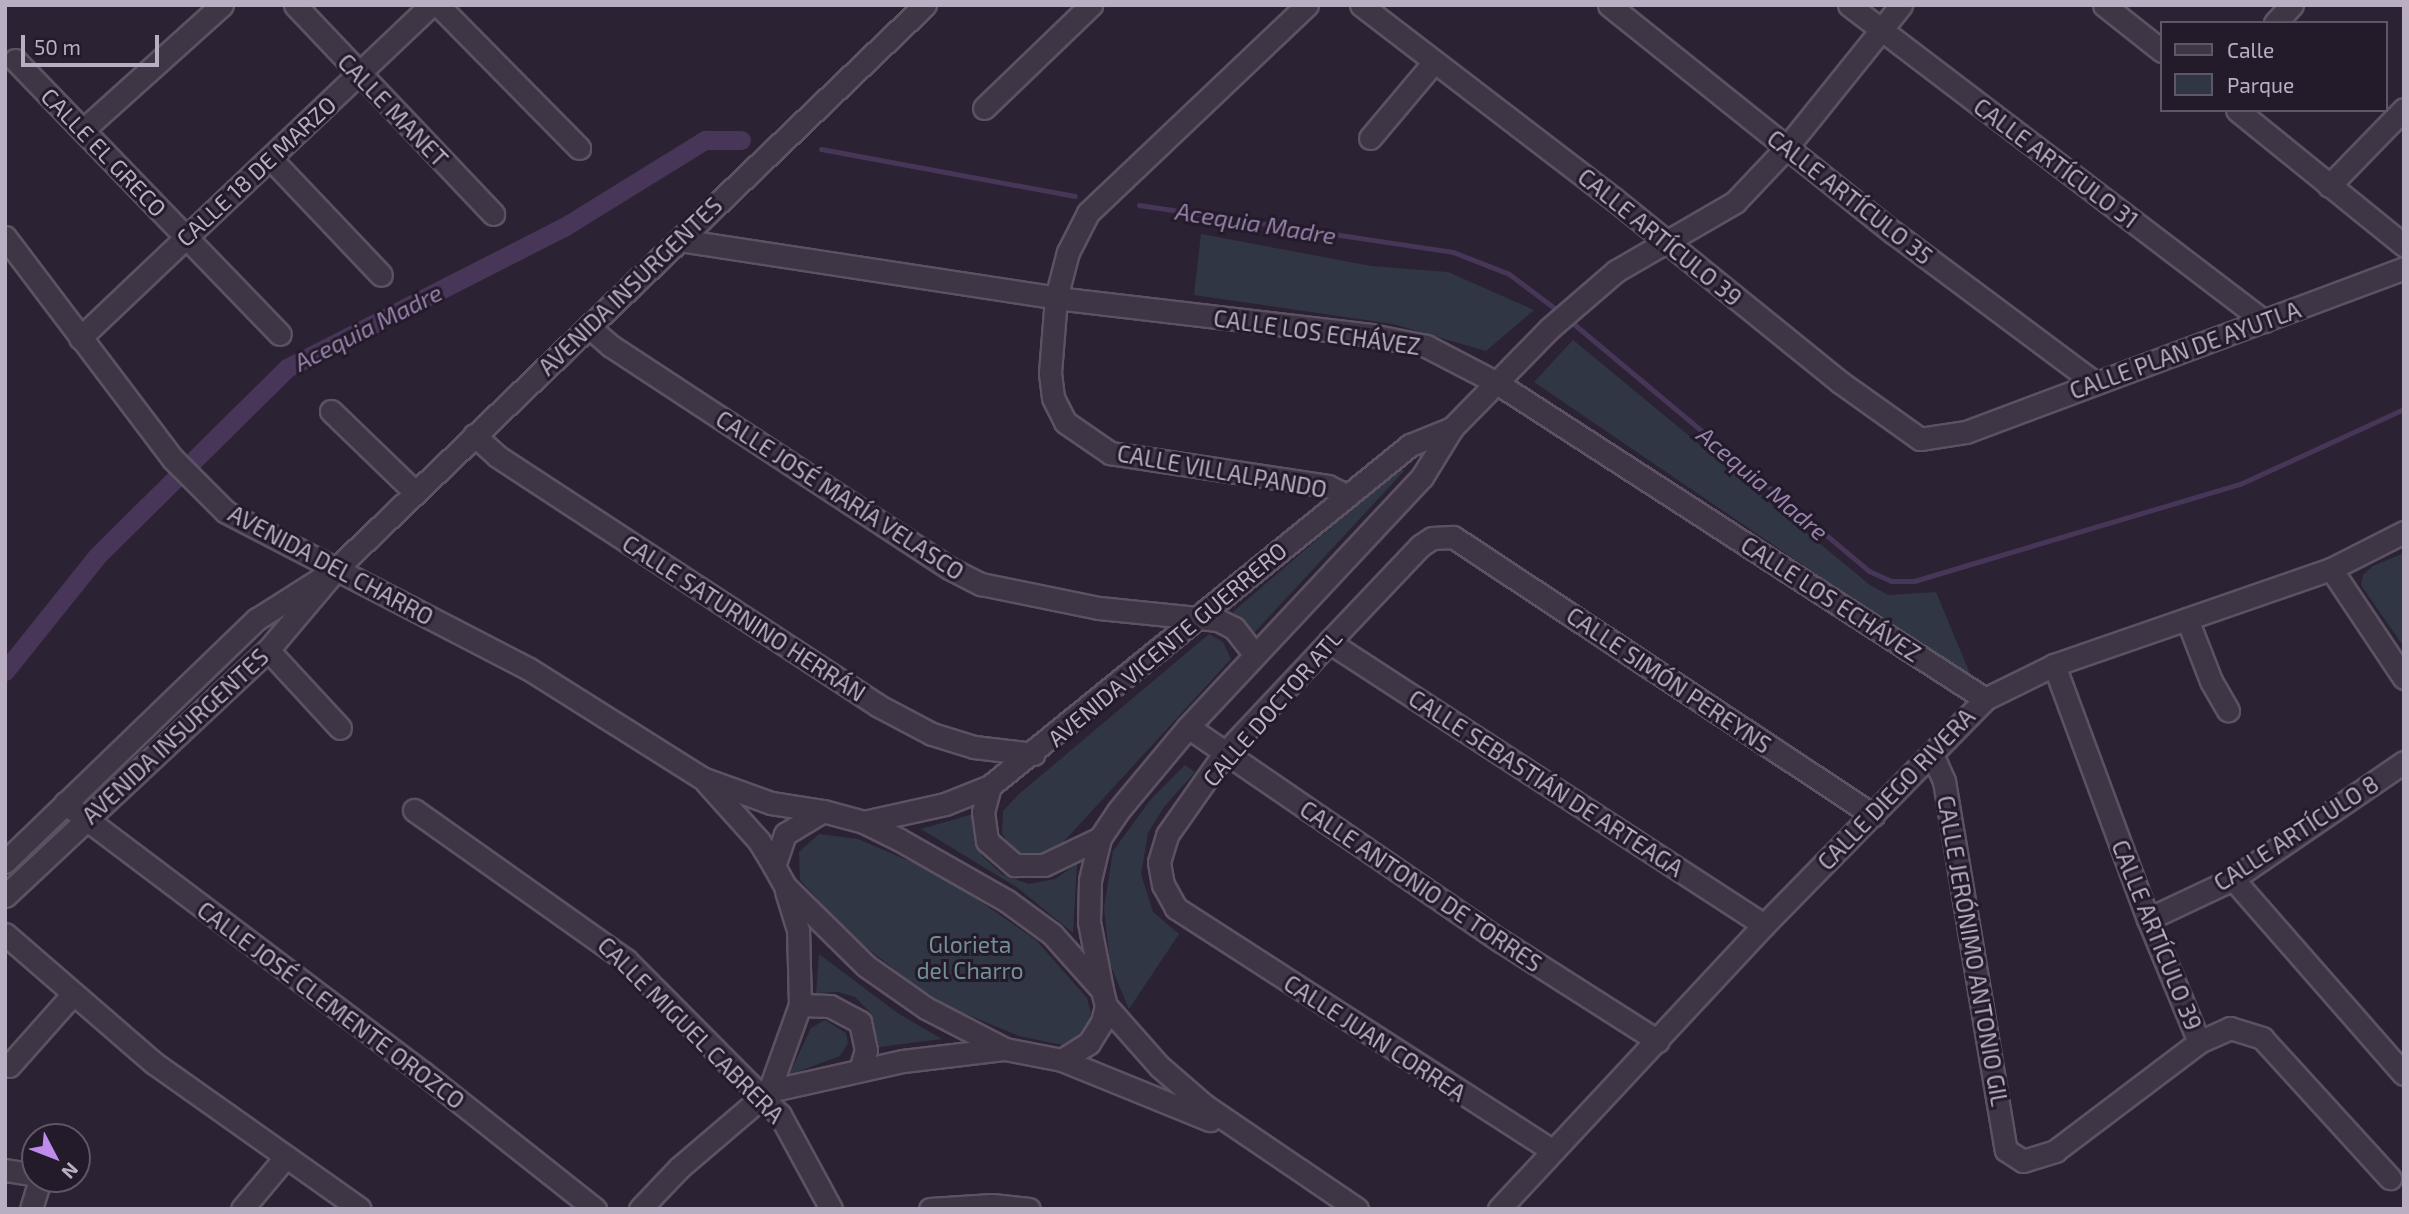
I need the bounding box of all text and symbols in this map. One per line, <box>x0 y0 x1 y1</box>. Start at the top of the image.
scale bar <box>24 21 163 65</box>
legend <box>2160 21 2388 112</box>
text: 50 m <box>34 34 81 59</box>
text: Calle <box>2227 37 2274 62</box>
street label: CALLE MANET <box>332 48 454 172</box>
text: Parque <box>2227 72 2294 97</box>
street label: CALLE EL GRECO <box>36 82 172 222</box>
street label: CALLE 18 DE MARZO <box>171 90 341 252</box>
street label: CALLE ARTÍCULO 31 <box>1968 92 2144 234</box>
street label: CALLE ARTÍCULO 35 <box>1762 124 1938 270</box>
street label: CALLE ARTÍCULO 39 <box>1572 162 1748 312</box>
street label: AVENIDA INSURGENTES <box>532 191 728 381</box>
water label: Acequia Madre <box>1174 196 1338 250</box>
water label: Acequia Madre <box>289 277 447 377</box>
street label: CALLE PLAN DE AYUTLA <box>2065 295 2305 405</box>
street label: CALLE LOS ECHÁVEZ <box>1212 304 1422 360</box>
street label: CALLE JOSÉ MARÍA VELASCO <box>710 404 970 586</box>
water label: Acequia Madre <box>1692 420 1834 546</box>
street label: CALLE VILLALPANDO <box>1115 439 1329 503</box>
street label: AVENIDA DEL CHARRO <box>223 499 439 631</box>
street label: CALLE SATURNINO HERRÁN <box>617 529 871 707</box>
street label: CALLE LOS ECHÁVEZ <box>1736 531 1926 667</box>
street label: AVENIDA VICENTE GUERRERO <box>1042 536 1292 752</box>
street label: CALLE SIMÓN PEREYNS <box>1562 601 1776 759</box>
street label: CALLE DOCTOR ATL <box>1196 624 1348 792</box>
street label: AVENIDA INSURGENTES <box>76 642 274 830</box>
street label: CALLE SEBASTIÁN DE ARTEAGA <box>1403 684 1689 882</box>
street label: CALLE DIEGO RIVERA <box>1812 703 1980 875</box>
street label: CALLE ARTÍCULO 8 <box>2208 769 2384 897</box>
street label: CALLE JERÓNIMO ANTONIO GIL <box>1932 793 2014 1109</box>
street label: CALLE ANTONIO DE TORRES <box>1294 794 1548 978</box>
street label: CALLE ARTÍCULO 39 <box>2106 836 2208 1034</box>
street label: CALLE JOSÉ CLEMENTE OROZCO <box>192 895 470 1115</box>
park label: Glorieta del Charro <box>916 930 1024 984</box>
street label: CALLE MIGUEL CABRERA <box>592 931 790 1129</box>
street label: CALLE JUAN CORREA <box>1279 969 1471 1107</box>
north arrow <box>21 1123 91 1193</box>
text: N <box>57 1158 84 1184</box>

